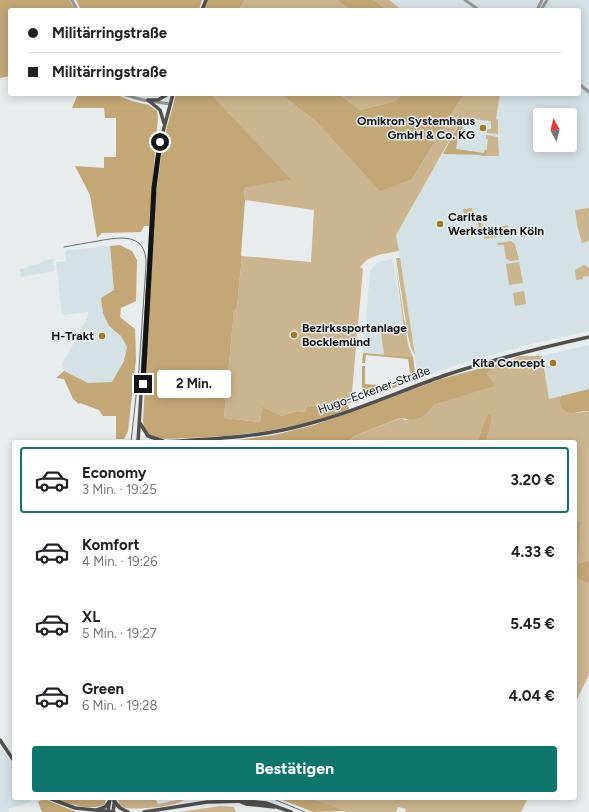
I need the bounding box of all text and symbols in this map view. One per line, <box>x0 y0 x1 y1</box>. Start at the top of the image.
text: Militärringstraße <box>52 24 167 42</box>
text: Militärringstraße <box>52 63 167 81</box>
north arrow <box>533 108 577 152</box>
map controls <box>533 108 577 152</box>
place label: Omikron Systemhaus GmbH & Co. KG <box>357 114 475 142</box>
marker: Omikron Systemhaus GmbH & Co. KG <box>478 123 488 133</box>
route start <box>151 133 169 151</box>
place label: Caritas Werkstätten Köln <box>448 210 544 238</box>
marker: Caritas Werkstätten Köln <box>435 219 445 229</box>
place label: Bezirkssportanlage Bocklemünd <box>302 321 407 349</box>
place label: H-Trakt <box>51 329 94 343</box>
marker: Bezirkssportanlage Bocklemünd <box>289 330 299 340</box>
marker: H-Trakt <box>97 331 107 341</box>
place label: Kita Concept <box>472 356 545 370</box>
marker: Kita Concept <box>548 358 558 368</box>
street label: Hugo-Eckener-Straße <box>316 363 432 417</box>
callout: 2 Min. <box>157 370 231 398</box>
route end <box>134 375 152 393</box>
text: 2 Min. <box>176 376 212 391</box>
icon: car <box>34 462 70 498</box>
text: Economy <box>82 464 147 482</box>
text: 3.20 € <box>511 471 555 489</box>
text: 3 Min. · 19:25 <box>82 482 157 497</box>
icon: car <box>34 534 70 570</box>
text: Komfort <box>82 536 139 554</box>
text: 4.33 € <box>511 543 555 561</box>
text: 4 Min. · 19:26 <box>82 554 158 569</box>
icon: car <box>34 606 70 642</box>
text: XL <box>82 608 100 626</box>
text: 5.45 € <box>510 615 555 633</box>
text: 5 Min. · 19:27 <box>82 626 157 641</box>
icon: car <box>34 678 70 714</box>
text: Green <box>82 680 124 698</box>
text: 4.04 € <box>509 687 555 705</box>
text: 6 Min. · 19:28 <box>82 698 158 713</box>
button: Bestätigen <box>32 746 557 792</box>

